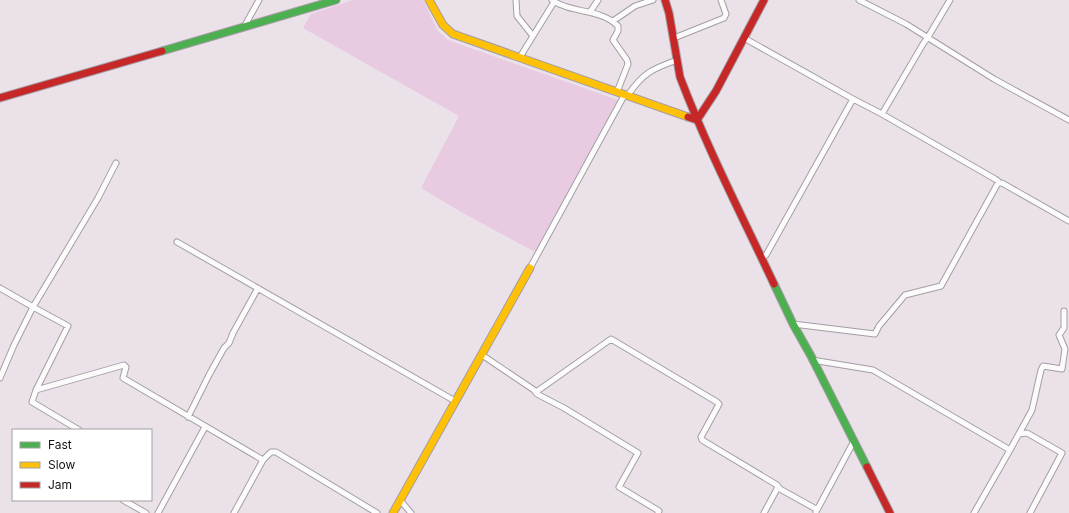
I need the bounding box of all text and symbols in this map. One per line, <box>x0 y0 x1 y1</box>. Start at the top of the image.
legend <box>12 429 152 501</box>
text: Fast <box>48 437 72 452</box>
text: Slow <box>48 457 76 472</box>
text: Jam <box>48 477 72 492</box>

